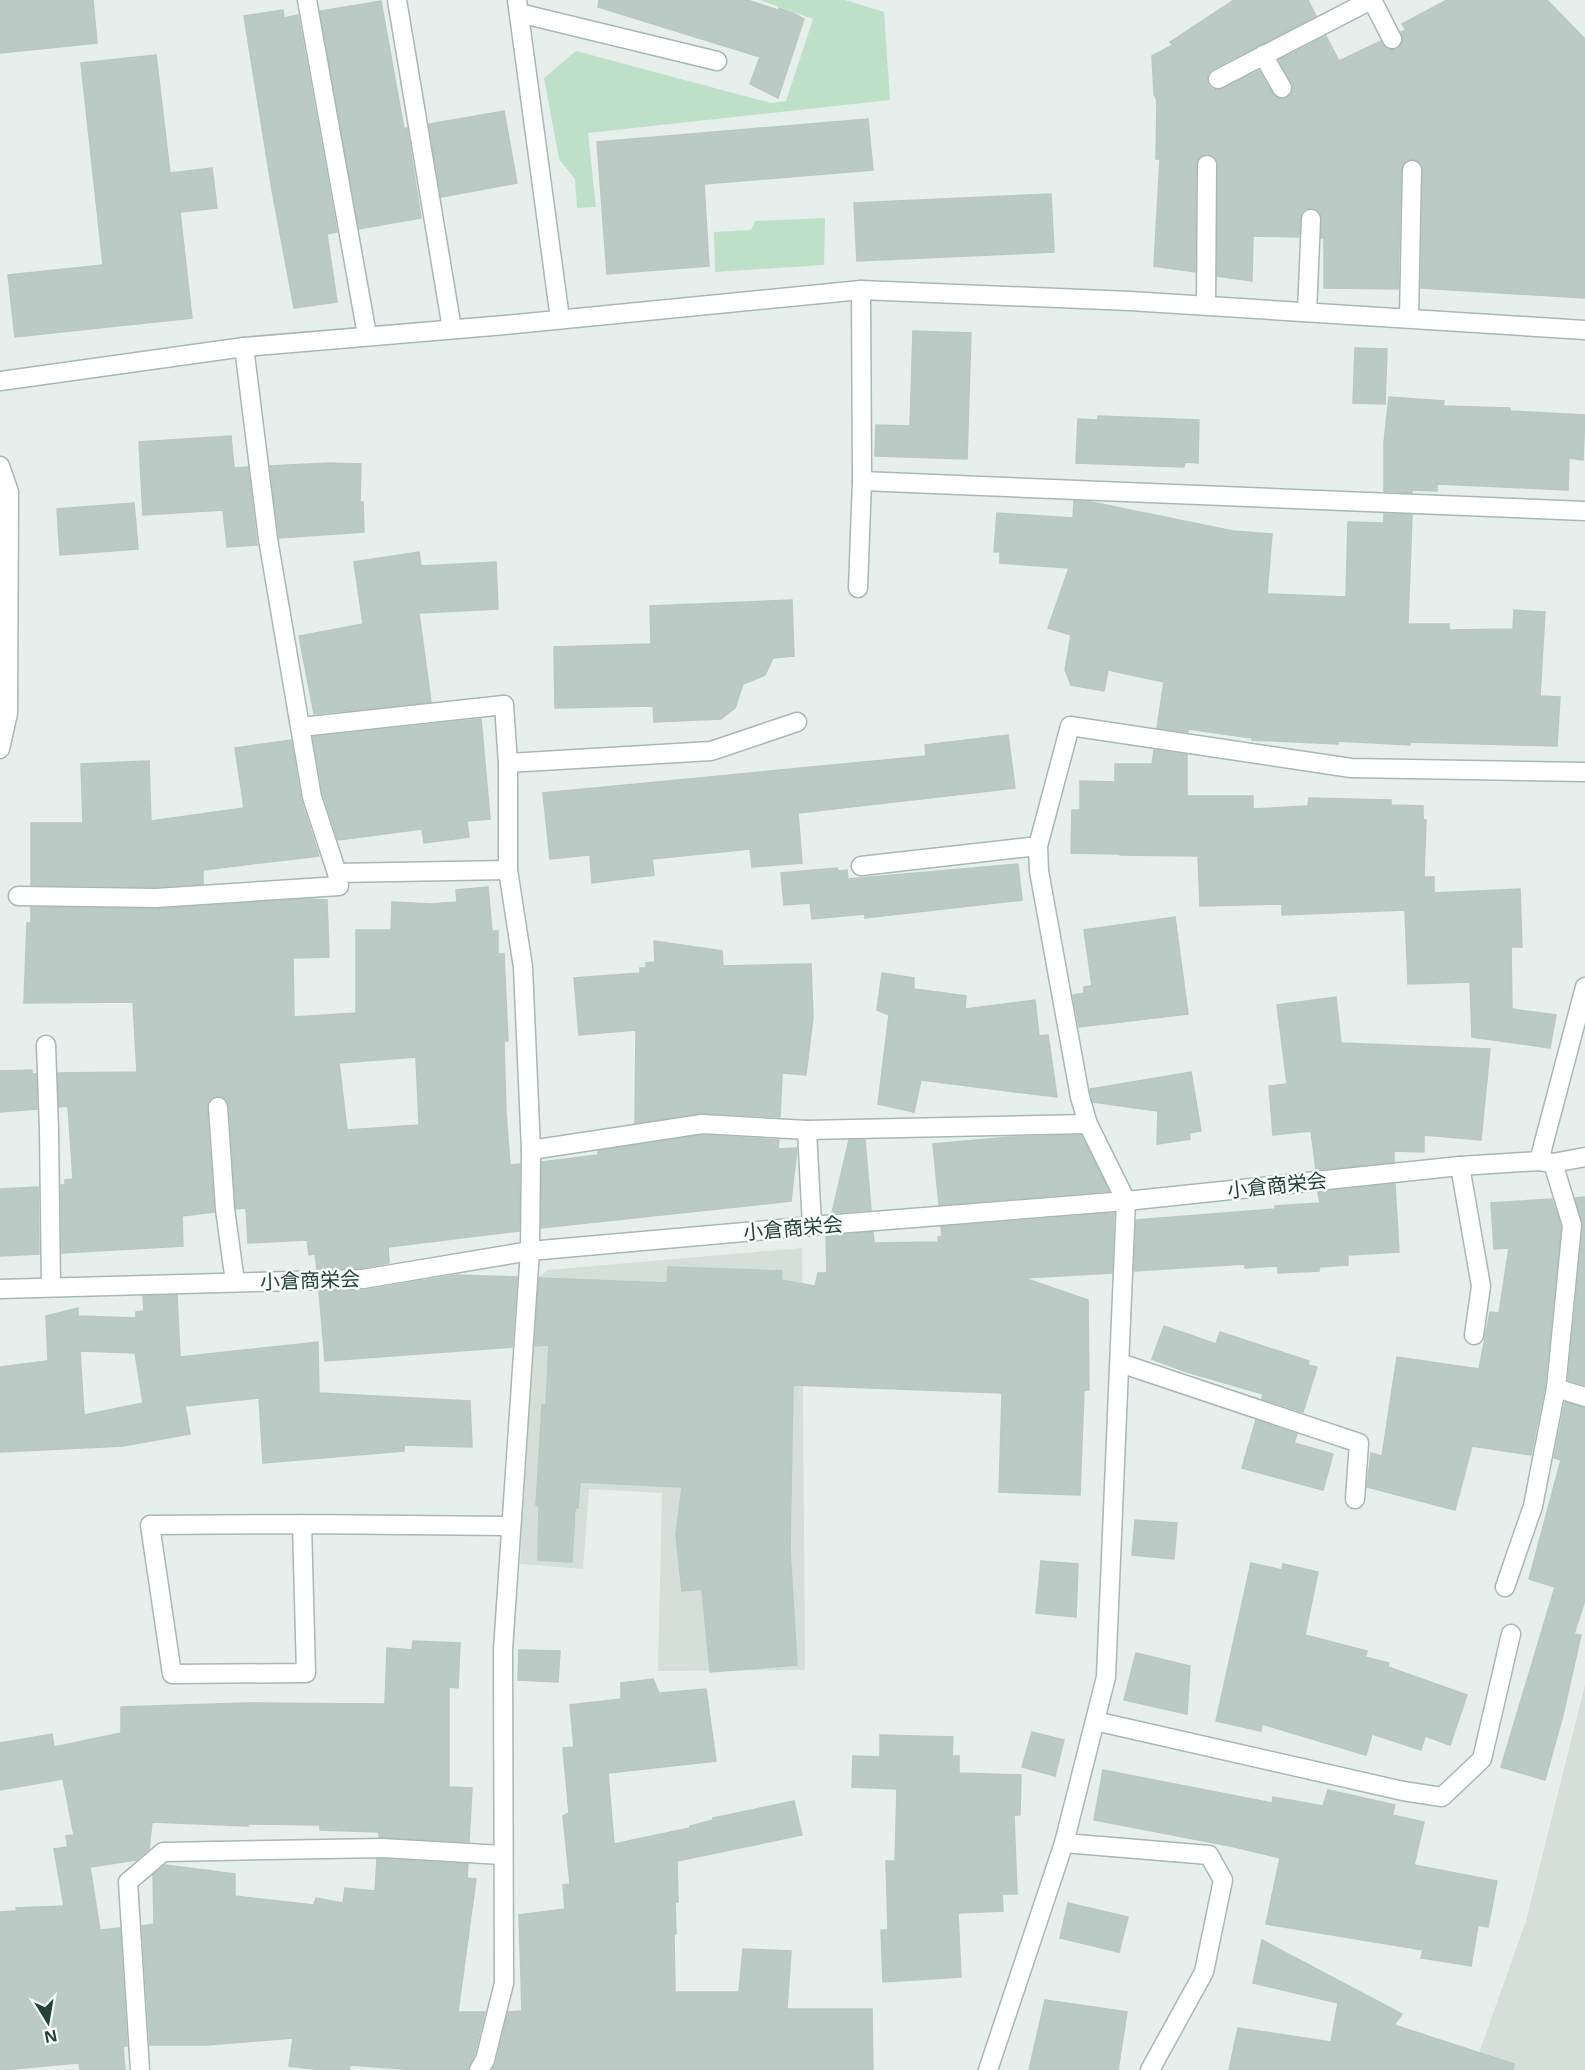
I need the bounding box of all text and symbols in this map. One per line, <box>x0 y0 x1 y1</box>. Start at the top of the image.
street label: 小倉商栄会 <box>1226 1166 1328 1204</box>
street label: 小倉商栄会 <box>742 1210 844 1246</box>
street label: 小倉商栄会 <box>260 1265 360 1295</box>
north arrow <box>18 1992 78 2052</box>
text: N <box>42 2025 59 2049</box>

